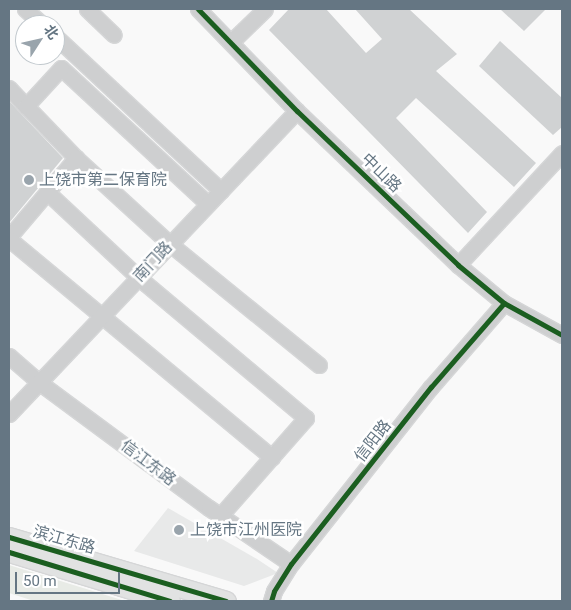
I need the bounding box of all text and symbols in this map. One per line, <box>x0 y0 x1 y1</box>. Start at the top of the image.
north arrow <box>15 15 65 65</box>
text: 北 <box>41 22 62 42</box>
street label: 中山路 <box>357 149 405 197</box>
place label: 上饶市第二保育院 <box>39 170 167 190</box>
marker: 上饶市第二保育院 <box>23 174 35 186</box>
street label: 南门路 <box>130 238 176 286</box>
street label: 信阳路 <box>351 416 395 466</box>
street label: 信江东路 <box>117 436 179 490</box>
place label: 上饶市江州医院 <box>190 520 302 540</box>
street label: 滨江东路 <box>31 522 97 558</box>
marker: 上饶市江州医院 <box>172 523 186 537</box>
scale bar <box>18 562 122 594</box>
text: 50 m <box>23 572 57 590</box>

